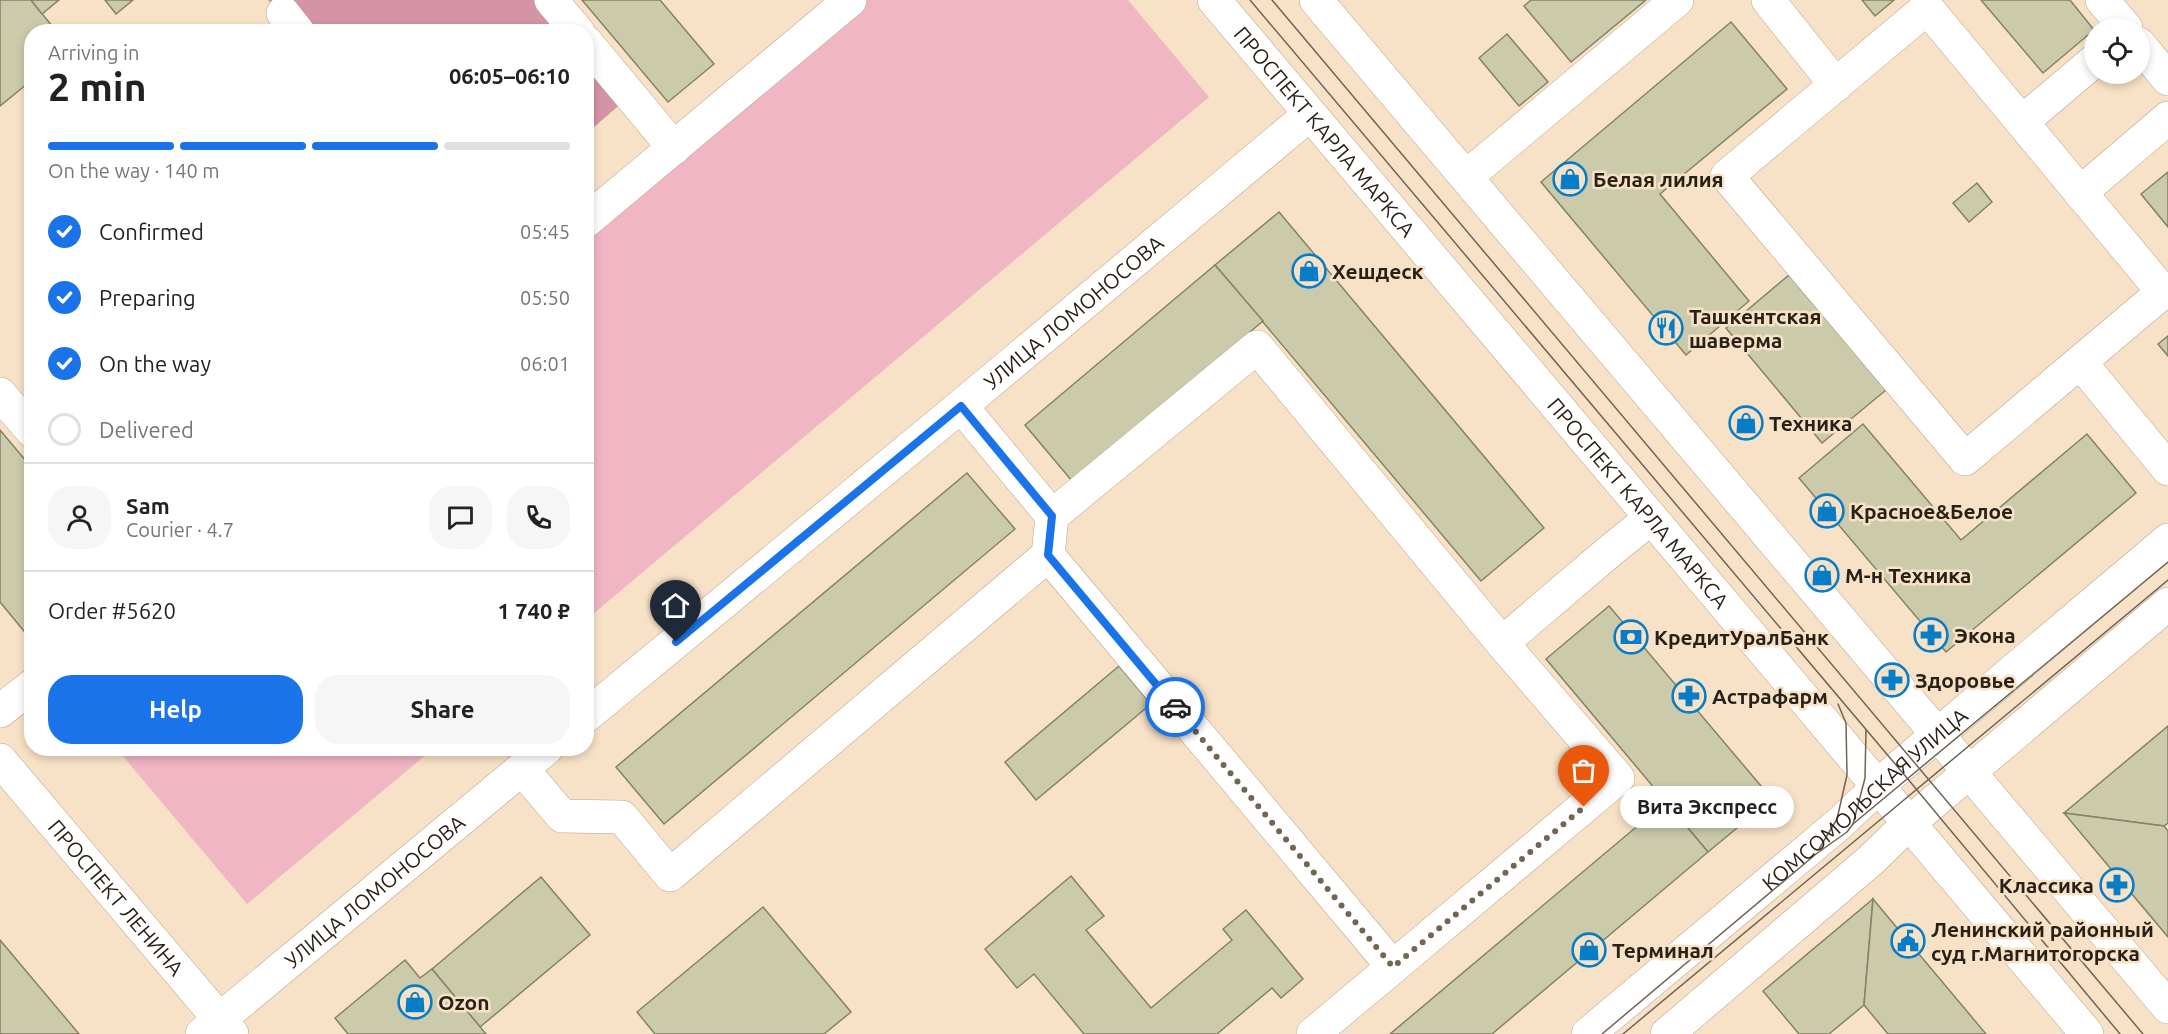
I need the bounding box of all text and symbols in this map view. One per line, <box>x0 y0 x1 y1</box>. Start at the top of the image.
map controls <box>2084 18 2150 84</box>
button: locate <box>2084 18 2150 84</box>
street label: ПРОСПЕКТ КАРЛА МАРКСА <box>1230 22 1421 242</box>
text: Arriving in <box>48 41 139 64</box>
text: 06:05–06:10 <box>449 63 570 88</box>
text: 2 min <box>48 65 147 108</box>
text: On the way · 140 m <box>48 159 220 182</box>
shop icon: Белая лилия <box>1552 161 1588 197</box>
place label: Белая лилия <box>1593 167 1724 191</box>
icon: check <box>48 215 81 248</box>
text: Confirmed <box>99 219 204 244</box>
text: 05:45 <box>520 220 570 243</box>
street label: УЛИЦА ЛОМОНОСОВА <box>979 230 1168 394</box>
shop icon: Хешдеск <box>1291 253 1327 289</box>
place label: Хешдеск <box>1332 259 1424 283</box>
icon: check <box>48 281 81 314</box>
text: Preparing <box>99 285 196 310</box>
text: 05:50 <box>520 286 570 309</box>
place label: Ташкентская шаверма <box>1689 304 1822 352</box>
restaurant icon: Ташкентская шаверма <box>1648 310 1684 346</box>
icon: check <box>48 347 81 380</box>
text: On the way <box>99 351 211 376</box>
text: 06:01 <box>520 352 570 375</box>
street label: ПРОСПЕКТ КАРЛА МАРКСА <box>1543 393 1734 613</box>
shop icon: Техника <box>1728 405 1764 441</box>
place label: Техника <box>1769 411 1852 435</box>
text: Delivered <box>99 417 194 442</box>
button: person <box>48 486 111 549</box>
button: chat <box>429 486 492 549</box>
button: phone <box>507 486 570 549</box>
text: Sam <box>126 493 170 518</box>
shop icon: Красное&Белое <box>1809 493 1845 529</box>
place label: Красное&Белое <box>1850 499 2013 523</box>
text: Courier · 4.7 <box>126 518 234 541</box>
shop icon: М-н Техника <box>1804 557 1840 593</box>
place label: М-н Техника <box>1845 563 1971 587</box>
pin <box>650 580 701 642</box>
icon: home <box>659 589 692 622</box>
text: Order #5620 <box>48 598 176 623</box>
text: 1 740 ₽ <box>498 598 570 623</box>
pharmacy icon: Экона <box>1913 617 1949 653</box>
bank icon: КредитУралБанк <box>1613 619 1649 655</box>
place label: Экона <box>1954 623 2016 647</box>
place label: КредитУралБанк <box>1654 625 1829 649</box>
pharmacy icon: Здоровье <box>1874 662 1910 698</box>
place label: Здоровье <box>1915 668 2015 692</box>
button: Help <box>48 675 303 744</box>
button: Share <box>315 675 570 744</box>
courier <box>1145 677 1205 737</box>
pharmacy icon: Астрафарм <box>1671 678 1707 714</box>
place label: Астрафарм <box>1712 684 1828 708</box>
icon: car <box>1159 691 1192 724</box>
street label: КОМСОМОЛЬСКАЯ УЛИЦА <box>1757 703 1972 895</box>
pin <box>1558 745 1609 807</box>
icon: bag <box>1567 754 1600 787</box>
callout: Вита Экспресс <box>1620 786 1794 828</box>
text: Вита Экспресс <box>1637 795 1777 818</box>
street label: УЛИЦА ЛОМОНОСОВА <box>280 809 470 973</box>
street label: ПРОСПЕКТ ЛЕНИНА <box>44 815 189 980</box>
pharmacy icon: Классика <box>2099 867 2135 903</box>
place label: Классика <box>1999 873 2094 897</box>
place label: Ленинский районный суд г.Магнитогорска <box>1931 917 2154 965</box>
public building icon: Ленинский районный суд г.Магнитогорска <box>1890 923 1926 959</box>
shop icon: Терминал <box>1571 932 1607 968</box>
place label: Терминал <box>1612 938 1714 962</box>
shop icon: Ozon <box>397 984 433 1020</box>
place label: Ozon <box>438 990 489 1014</box>

